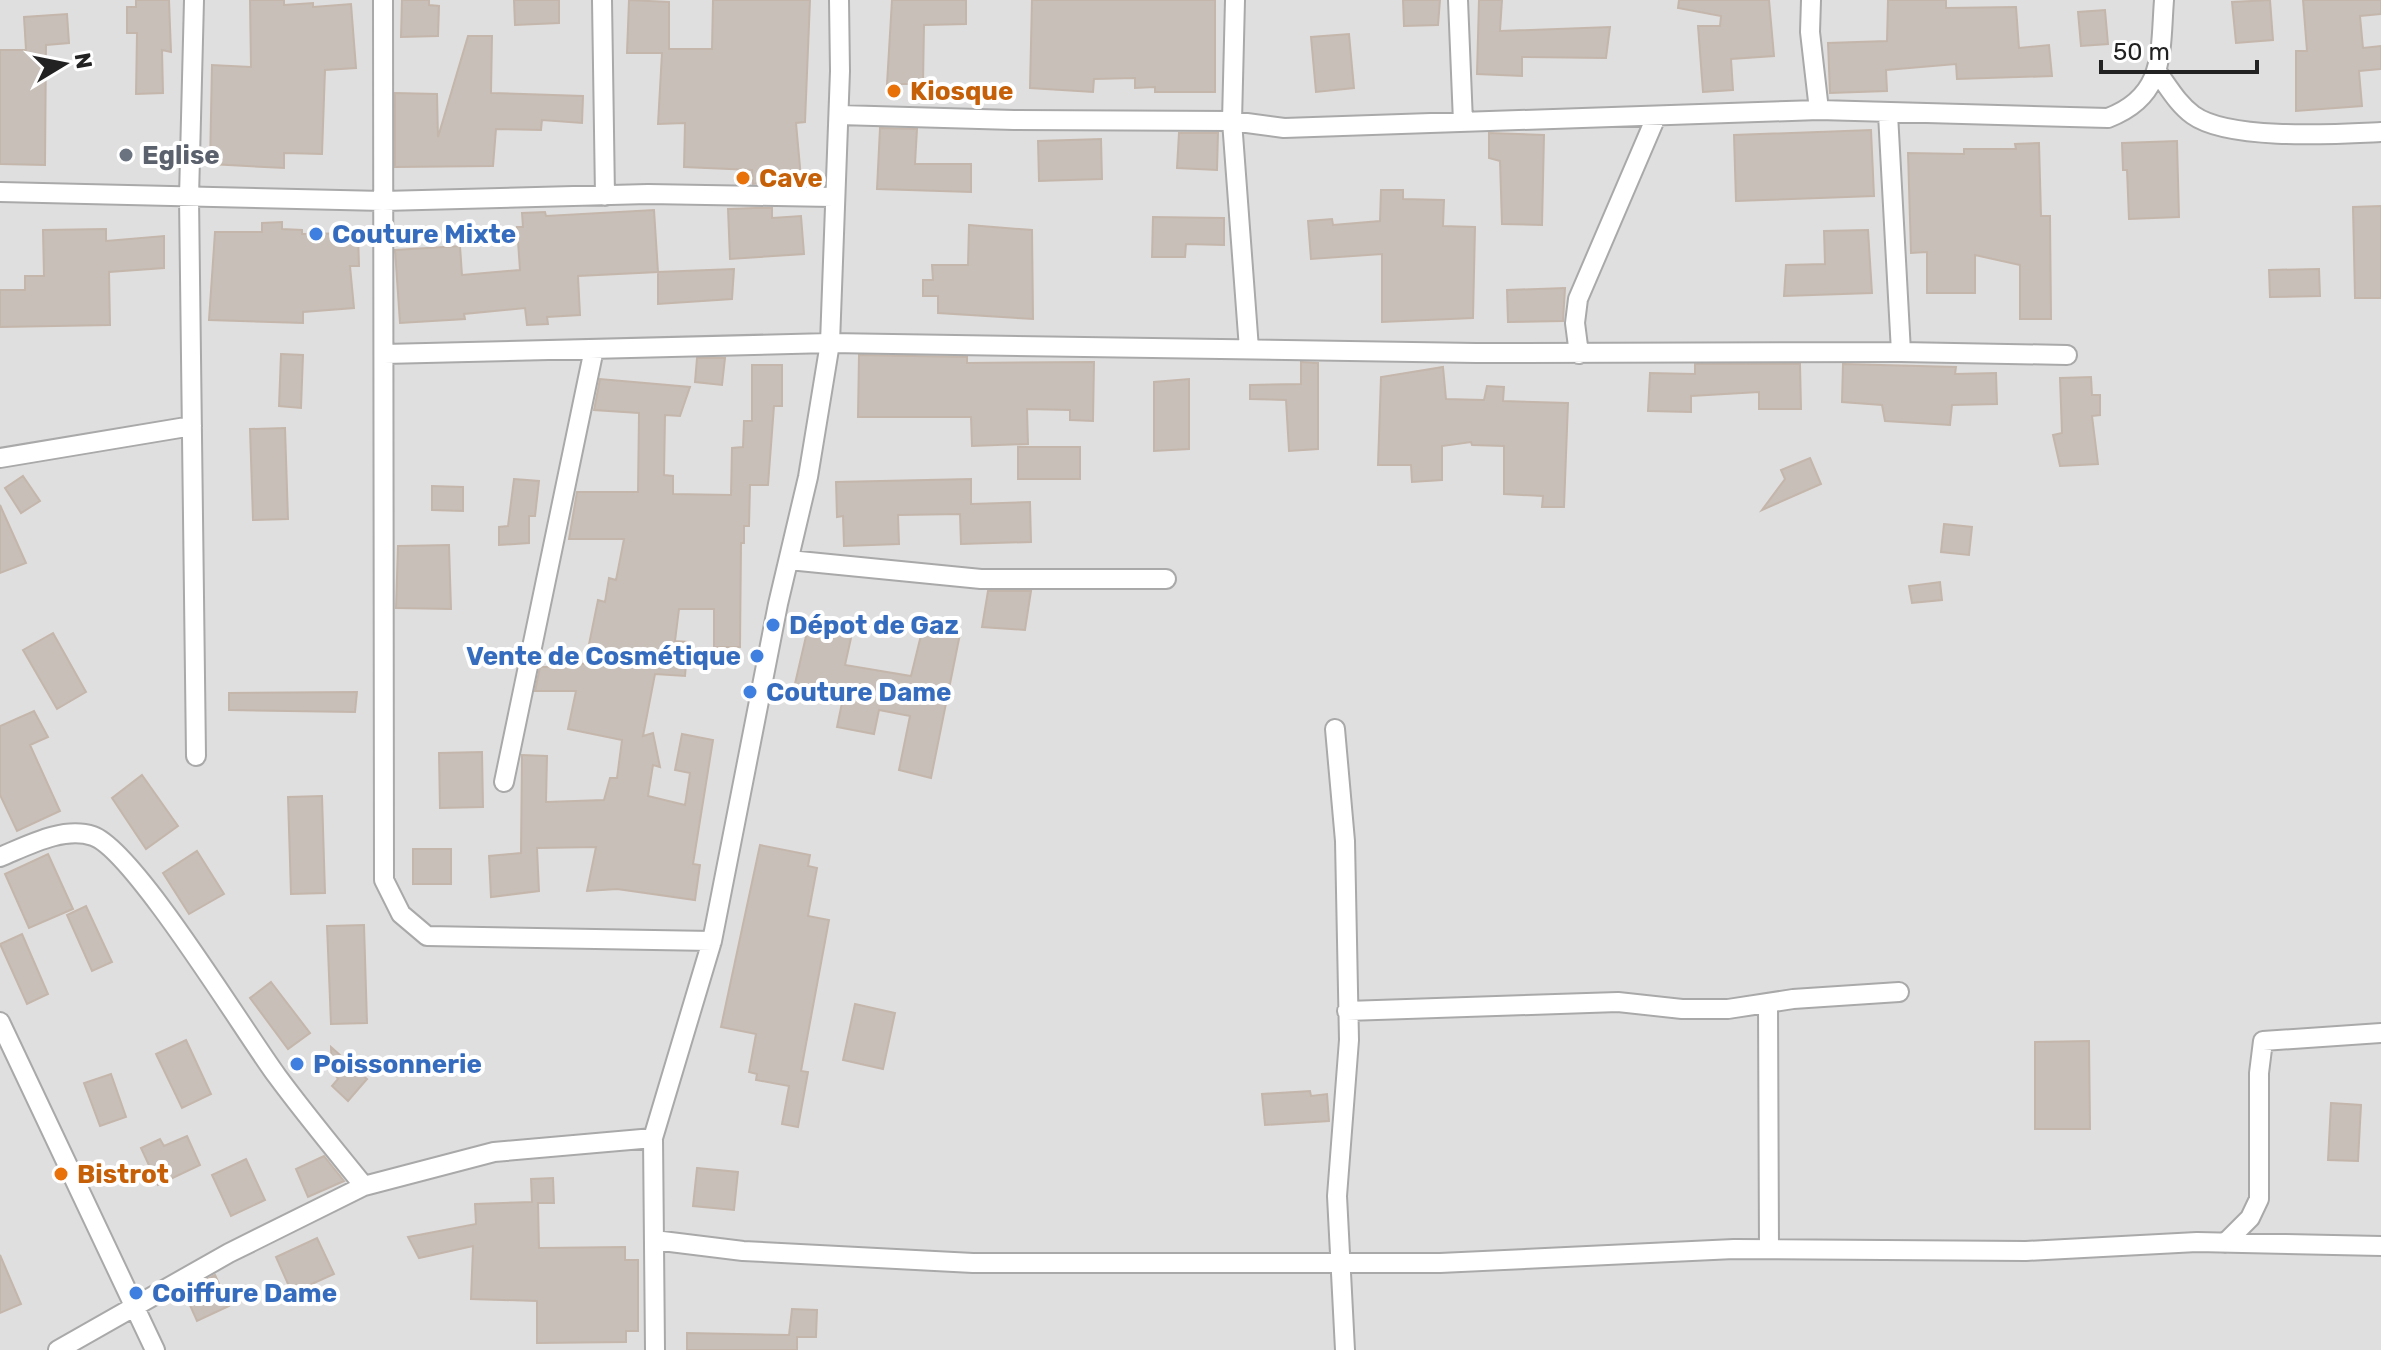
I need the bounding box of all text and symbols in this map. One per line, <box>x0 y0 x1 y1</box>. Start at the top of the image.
north arrow <box>24 24 104 104</box>
scale bar <box>2101 24 2257 74</box>
text: 50 m <box>2113 38 2170 66</box>
text: N <box>69 50 98 71</box>
place label: Kiosque <box>910 76 1013 107</box>
marker: Kiosque <box>885 82 903 100</box>
place label: Eglise <box>142 140 220 171</box>
marker: Eglise <box>117 146 135 164</box>
place label: Cave <box>759 163 823 194</box>
marker: Cave <box>734 169 752 187</box>
place label: Couture Mixte <box>332 219 516 250</box>
marker: Couture Mixte <box>307 225 325 243</box>
place label: Dépot de Gaz <box>789 610 959 641</box>
marker: Dépot de Gaz <box>764 616 782 634</box>
place label: Vente de Cosmétique <box>466 641 741 672</box>
marker: Vente de Cosmétique <box>748 647 766 665</box>
place label: Couture Dame <box>766 677 952 708</box>
marker: Couture Dame <box>741 683 759 701</box>
place label: Poissonnerie <box>313 1049 482 1080</box>
marker: Poissonnerie <box>288 1055 306 1073</box>
place label: Bistrot <box>77 1159 169 1190</box>
marker: Bistrot <box>52 1165 70 1183</box>
place label: Coiffure Dame <box>152 1278 337 1309</box>
marker: Coiffure Dame <box>127 1284 145 1302</box>

